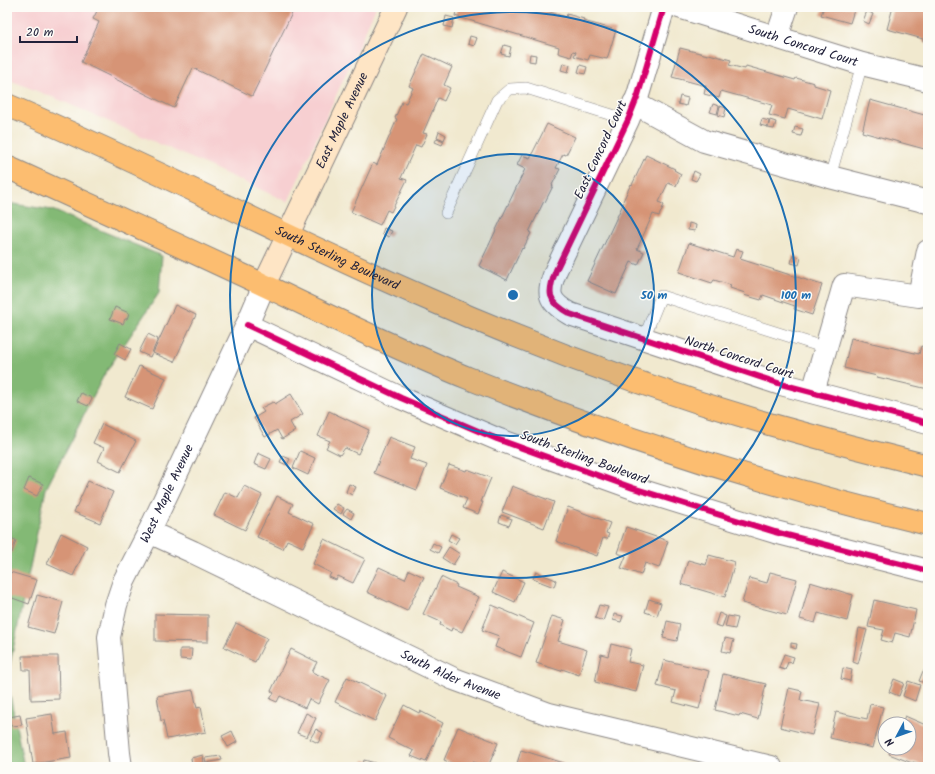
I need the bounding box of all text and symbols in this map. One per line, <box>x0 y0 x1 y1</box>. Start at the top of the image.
scale bar <box>20 18 77 44</box>
street label: South Concord Court <box>746 19 862 73</box>
text: 20 m <box>26 23 54 42</box>
street label: East Maple Avenue <box>310 69 374 172</box>
street label: East Concord Court <box>569 96 634 203</box>
street label: South Sterling Boulevard <box>272 220 403 296</box>
text: 50 m <box>640 286 668 305</box>
text: 100 m <box>781 286 811 305</box>
centre of rings <box>506 288 520 302</box>
street label: North Concord Court <box>682 330 797 386</box>
street label: South Sterling Boulevard <box>517 425 651 491</box>
street label: West Maple Avenue <box>135 441 200 547</box>
street label: South Alder Avenue <box>397 644 504 706</box>
north arrow <box>877 716 917 756</box>
text: N <box>881 733 899 750</box>

